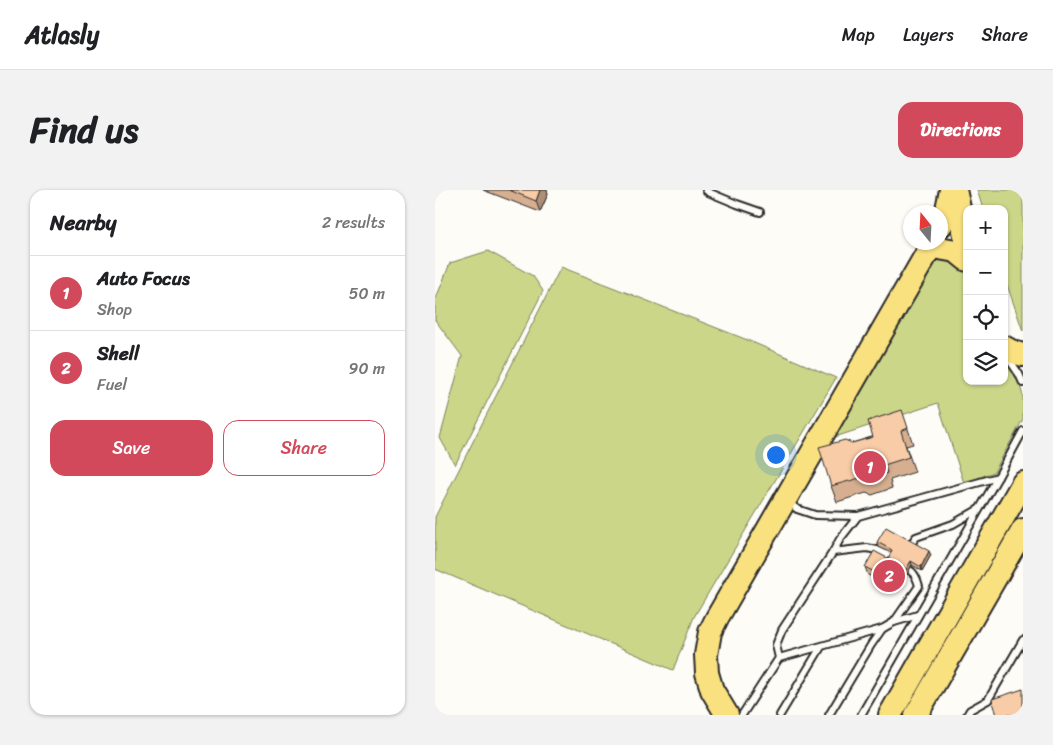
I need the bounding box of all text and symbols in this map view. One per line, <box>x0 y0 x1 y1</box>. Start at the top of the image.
text: Atlasly <box>25 14 99 56</box>
text: Map <box>842 19 875 51</box>
text: Layers <box>903 19 954 51</box>
text: Share <box>982 19 1028 51</box>
text: Find us <box>30 99 138 161</box>
button: Directions <box>898 102 1023 158</box>
text: Nearby <box>50 204 116 242</box>
north arrow <box>903 205 948 250</box>
map controls <box>963 205 1008 385</box>
button: + <box>963 205 1008 250</box>
text: 2 results <box>322 208 385 237</box>
button: − <box>963 250 1008 295</box>
text: Auto Focus <box>97 262 190 295</box>
text: 1 <box>63 279 69 308</box>
text: 50 m <box>349 279 385 308</box>
text: Shop <box>97 295 132 324</box>
button: locate <box>963 295 1008 340</box>
text: Shell <box>97 337 139 370</box>
button: layers <box>963 340 1008 385</box>
text: 2 <box>61 354 71 383</box>
text: 90 m <box>349 354 385 383</box>
text: Fuel <box>97 370 127 399</box>
button: Save <box>50 420 213 476</box>
button: Share <box>223 420 385 476</box>
your location <box>763 442 789 468</box>
pin: 1 <box>854 448 886 486</box>
pin: 2 <box>873 557 905 595</box>

